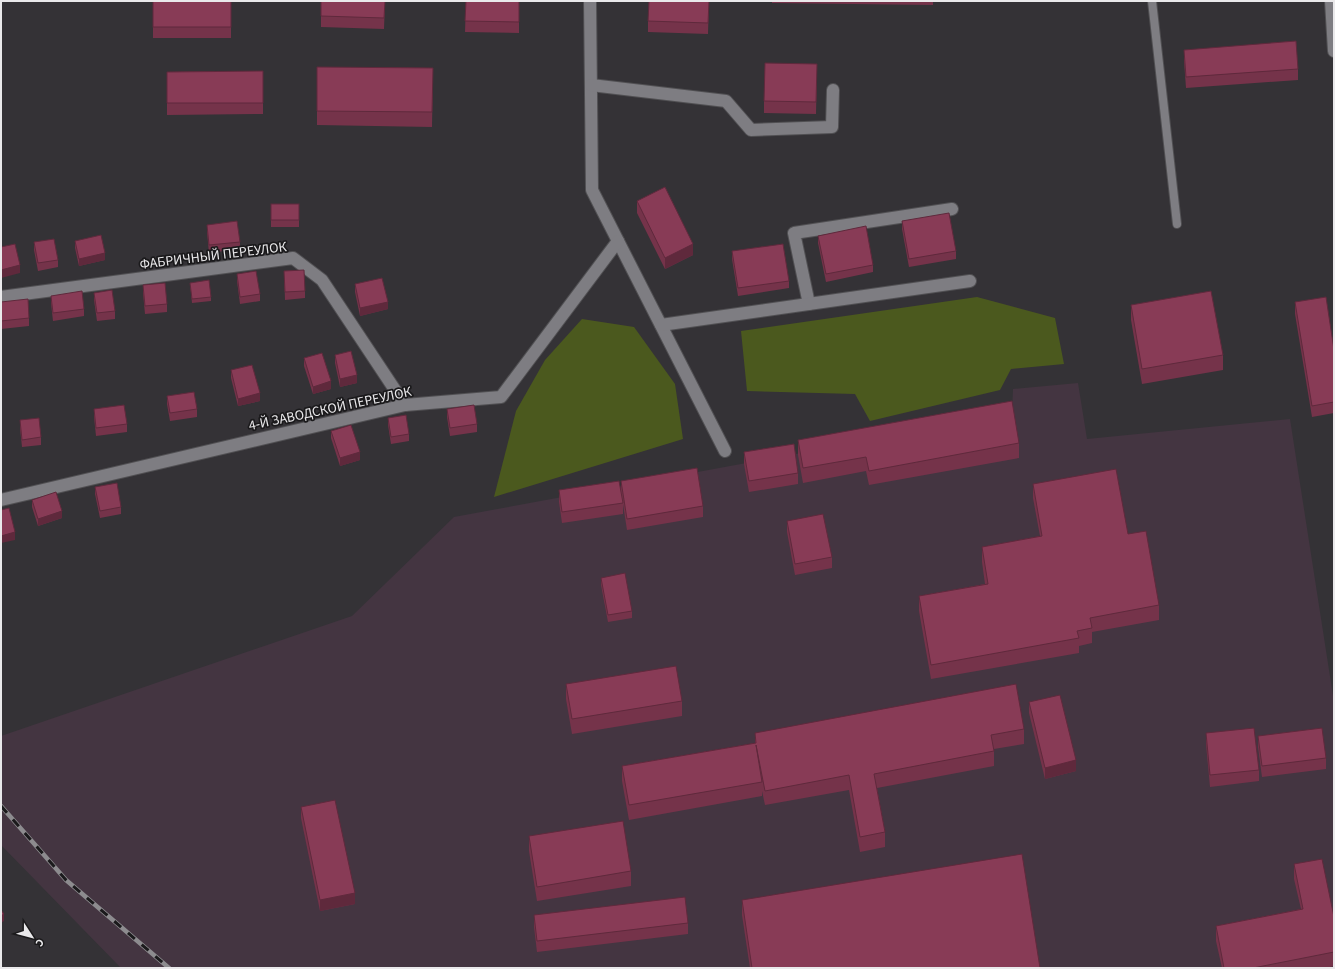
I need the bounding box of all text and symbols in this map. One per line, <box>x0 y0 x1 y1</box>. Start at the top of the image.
street label: ФАБРИЧНЫЙ ПЕРЕУЛОК <box>138 237 289 275</box>
street label: 4-Й ЗАВОДСКОЙ ПЕРЕУЛОК <box>247 382 414 436</box>
north arrow <box>12 917 52 957</box>
text: С <box>31 936 48 950</box>

